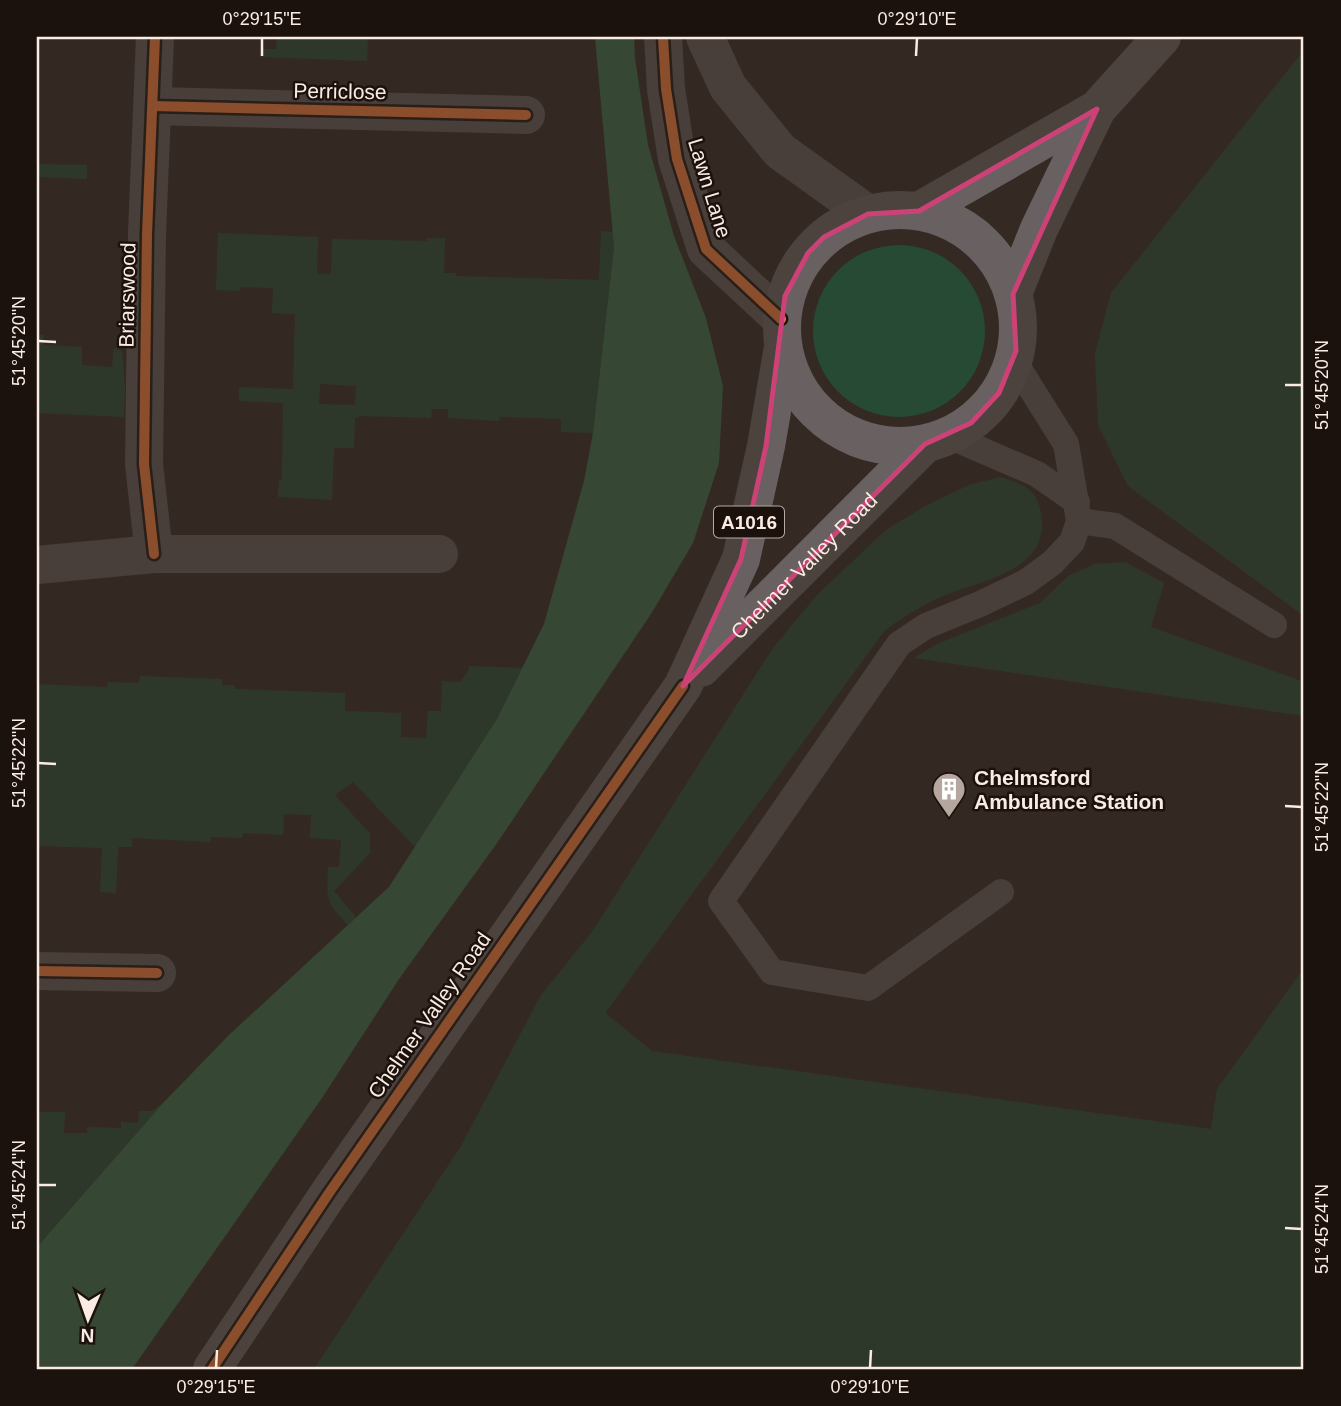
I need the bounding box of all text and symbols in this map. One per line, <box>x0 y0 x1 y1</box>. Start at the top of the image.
text: 0°29'15"E <box>222 9 302 29</box>
text: 0°29'10"E <box>877 9 957 29</box>
street label: Perriclose <box>293 79 387 103</box>
street label: Lawn Lane <box>684 136 736 240</box>
street label: Briarswood <box>115 242 139 348</box>
text: 51°45'20"N <box>9 296 29 386</box>
text: 51°45'20"N <box>1312 340 1332 430</box>
street label: Chelmer Valley Road <box>726 488 881 643</box>
road number: A1016 <box>714 506 784 538</box>
text: 51°45'22"N <box>9 718 29 808</box>
text: 51°45'22"N <box>1312 762 1332 852</box>
place label: Chelmsford Ambulance Station <box>974 766 1164 813</box>
building icon: Chelmsford Ambulance Station <box>930 770 968 819</box>
street label: Chelmer Valley Road <box>363 928 495 1102</box>
text: 51°45'24"N <box>9 1140 29 1230</box>
text: 51°45'24"N <box>1312 1184 1332 1274</box>
north arrow <box>52 1284 122 1354</box>
text: N <box>80 1325 95 1346</box>
text: 0°29'15"E <box>176 1377 256 1397</box>
text: 0°29'10"E <box>830 1377 910 1397</box>

